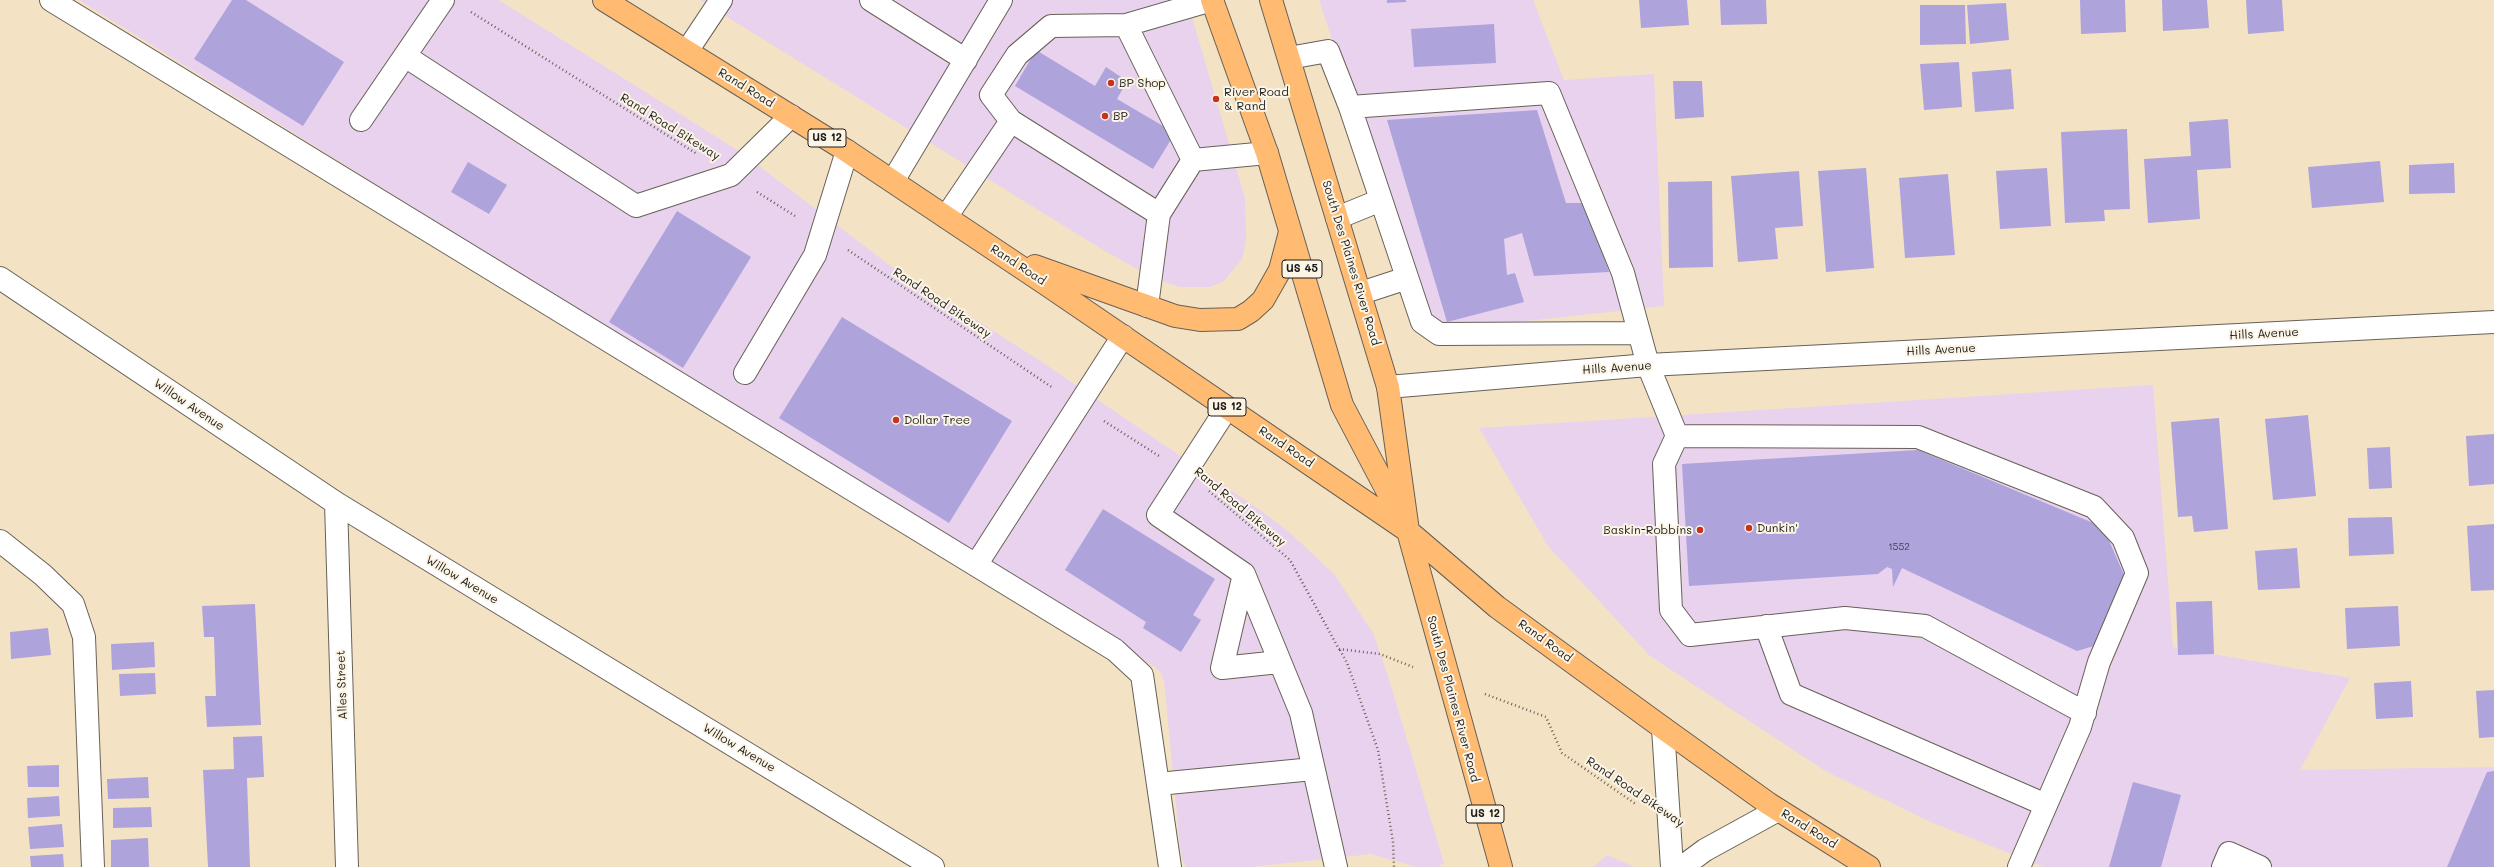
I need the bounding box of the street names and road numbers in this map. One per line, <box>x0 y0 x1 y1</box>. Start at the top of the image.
street label: Rand Road <box>715 65 777 111</box>
street label: Rand Road Bikeway <box>617 90 723 164</box>
road number: US 12 <box>808 129 846 147</box>
street label: South Des Plaines River Road <box>1319 179 1383 347</box>
street label: Rand Road <box>988 242 1048 288</box>
road number: US 45 <box>1282 260 1322 278</box>
street label: Rand Road Bikeway <box>890 265 994 341</box>
street label: Hills Avenue <box>2229 325 2299 343</box>
street label: Hills Avenue <box>1906 341 1976 359</box>
street label: Hills Avenue <box>1582 358 1652 378</box>
street label: Willow Avenue <box>151 376 227 434</box>
road number: US 12 <box>1208 398 1246 416</box>
street label: Rand Road <box>1256 423 1316 471</box>
street label: Rand Road Bikeway <box>1191 465 1289 549</box>
street label: Willow Avenue <box>423 553 501 607</box>
street label: South Des Plaines River Road <box>1424 614 1482 784</box>
street label: Rand Road <box>1515 617 1575 665</box>
street label: Alles Street <box>334 650 350 720</box>
street label: Willow Avenue <box>700 721 778 775</box>
street label: Rand Road Bikeway <box>1583 754 1687 830</box>
road number: US 12 <box>1466 805 1504 823</box>
street label: Rand Road <box>1778 806 1840 852</box>

